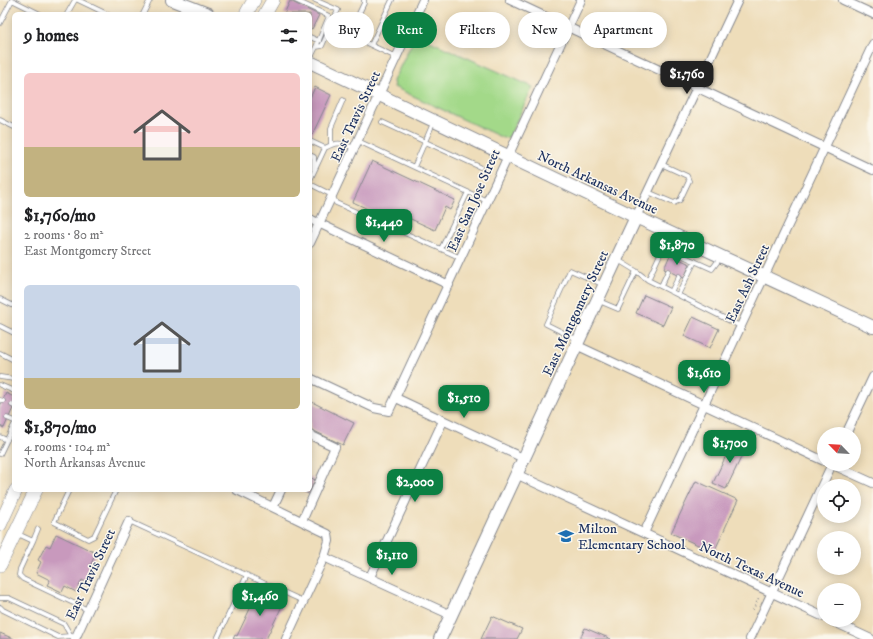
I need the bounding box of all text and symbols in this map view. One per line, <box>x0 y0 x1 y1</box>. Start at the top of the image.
chip: Buy <box>324 12 374 48</box>
chip: Rent <box>382 12 437 48</box>
chip: Filters <box>445 12 510 48</box>
chip: New <box>518 12 572 48</box>
chip: Apartment <box>580 12 667 48</box>
text: 9 homes <box>24 25 79 47</box>
icon: filters <box>278 25 300 47</box>
pin: $1,760 <box>654 61 720 95</box>
text: $1,760 <box>669 66 705 82</box>
street label: East Travis Street <box>327 67 385 165</box>
icon: home <box>126 99 198 171</box>
street label: East San Jose Street <box>443 146 505 254</box>
street label: North Arkansas Avenue <box>534 147 661 219</box>
text: $1,760/mo <box>24 205 96 227</box>
pin: $1,440 <box>351 209 417 243</box>
text: $1,440 <box>365 214 403 230</box>
text: 2 rooms · 80 m² <box>24 227 103 243</box>
pin: $1,870 <box>644 232 710 266</box>
text: $1,870 <box>659 237 695 253</box>
street label: East Ash Street <box>722 241 774 326</box>
text: East Montgomery Street <box>24 243 151 259</box>
street label: East Montgomery Street <box>539 247 613 379</box>
icon: home <box>126 311 198 383</box>
pin: $1,610 <box>671 360 737 394</box>
text: $1,610 <box>687 365 721 381</box>
pin: $1,510 <box>431 385 497 419</box>
text: $1,510 <box>447 390 481 406</box>
text: $1,870/mo <box>24 417 96 439</box>
north arrow <box>817 427 861 471</box>
map controls <box>817 427 861 627</box>
pin: $1,700 <box>697 430 763 464</box>
text: $1,700 <box>712 435 748 451</box>
text: 4 rooms · 104 m² <box>24 439 110 455</box>
text: North Arkansas Avenue <box>24 455 146 471</box>
pin: $2,000 <box>382 469 448 503</box>
text: $2,000 <box>396 474 434 490</box>
button: locate <box>817 479 861 523</box>
place label: Milton Elementary School <box>578 520 686 554</box>
street label: East Travis Street <box>62 525 120 623</box>
school or university icon: Milton Elementary School <box>557 527 575 545</box>
button: + <box>817 531 861 575</box>
street label: North Texas Avenue <box>696 538 807 602</box>
pin: $1,110 <box>359 542 425 576</box>
text: $1,110 <box>376 547 408 563</box>
pin: $1,460 <box>227 583 293 617</box>
button: − <box>817 583 861 627</box>
text: $1,460 <box>242 588 278 604</box>

